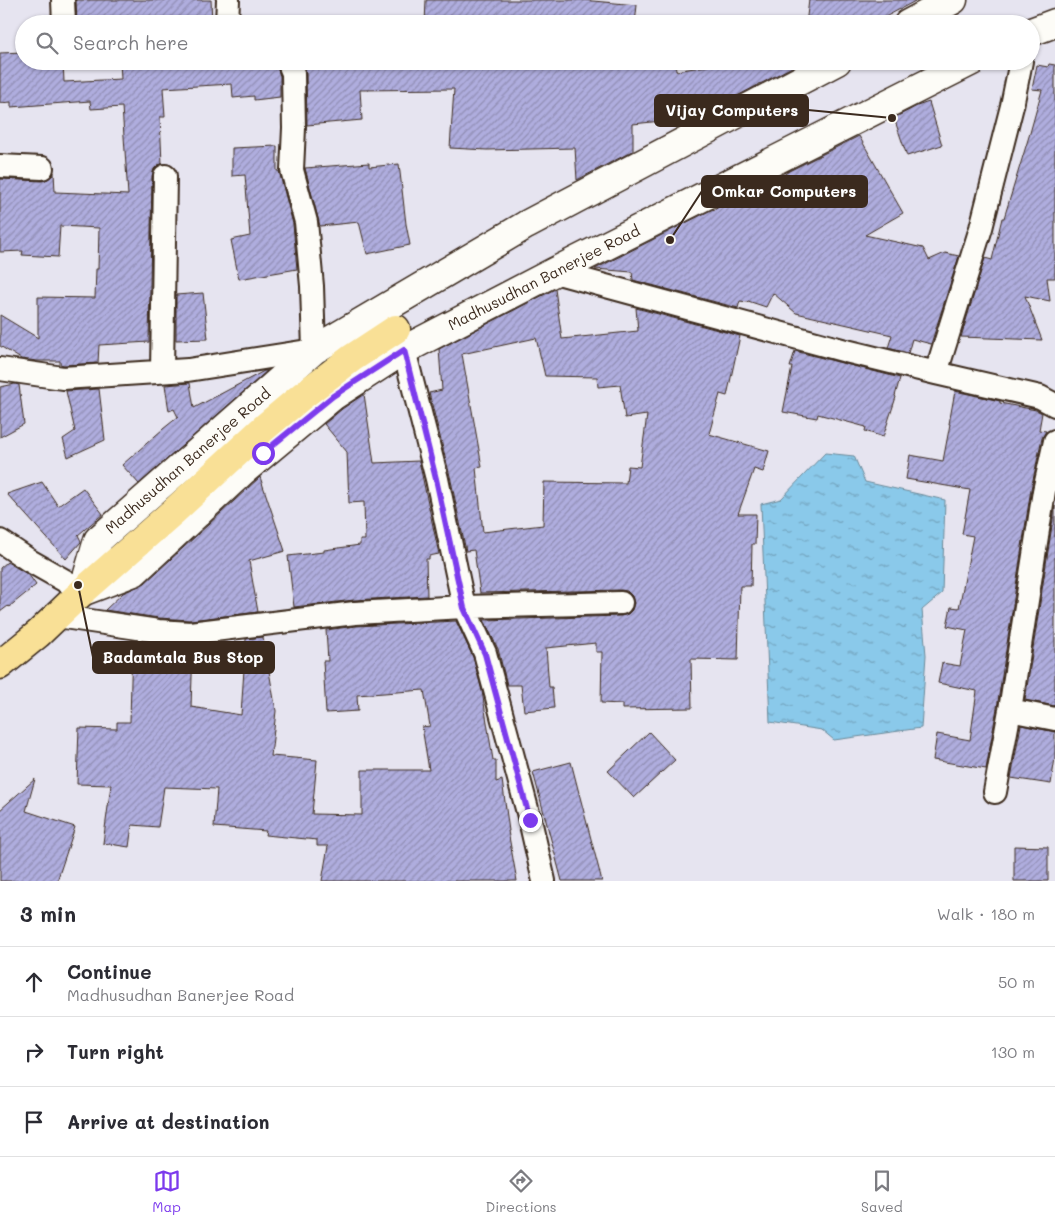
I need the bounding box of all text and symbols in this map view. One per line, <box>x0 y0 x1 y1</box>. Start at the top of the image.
search box <box>15 15 1040 70</box>
icon: search <box>33 29 61 57</box>
text: Search here <box>73 30 189 55</box>
callout: Vijay Computers <box>655 95 808 126</box>
text: Vijay Computers <box>666 99 798 120</box>
callout: Omkar Computers <box>702 176 867 207</box>
text: Omkar Computers <box>712 180 856 201</box>
street label: Madhusudhan Banerjee Road <box>444 220 643 334</box>
street label: Madhusudhan Banerjee Road <box>100 383 274 538</box>
route start <box>252 442 275 465</box>
callout: Badamtala Bus Stop <box>93 642 274 673</box>
text: Badamtala Bus Stop <box>103 646 263 667</box>
route end <box>519 809 542 832</box>
text: 3 min <box>20 900 76 927</box>
text: Walk · 180 m <box>937 903 1035 924</box>
text: Continue <box>67 959 152 984</box>
icon: ahead <box>20 968 48 996</box>
text: 50 m <box>998 971 1035 992</box>
text: Madhusudhan Banerjee Road <box>67 984 294 1005</box>
icon: right <box>20 1038 48 1066</box>
text: Turn right <box>67 1039 164 1064</box>
text: 130 m <box>991 1041 1035 1062</box>
icon: arrive <box>20 1108 48 1136</box>
text: Arrive at destination <box>67 1109 270 1134</box>
tab: Map <box>152 1167 181 1216</box>
tab: Directions <box>485 1167 557 1216</box>
tab: Saved <box>861 1167 903 1216</box>

